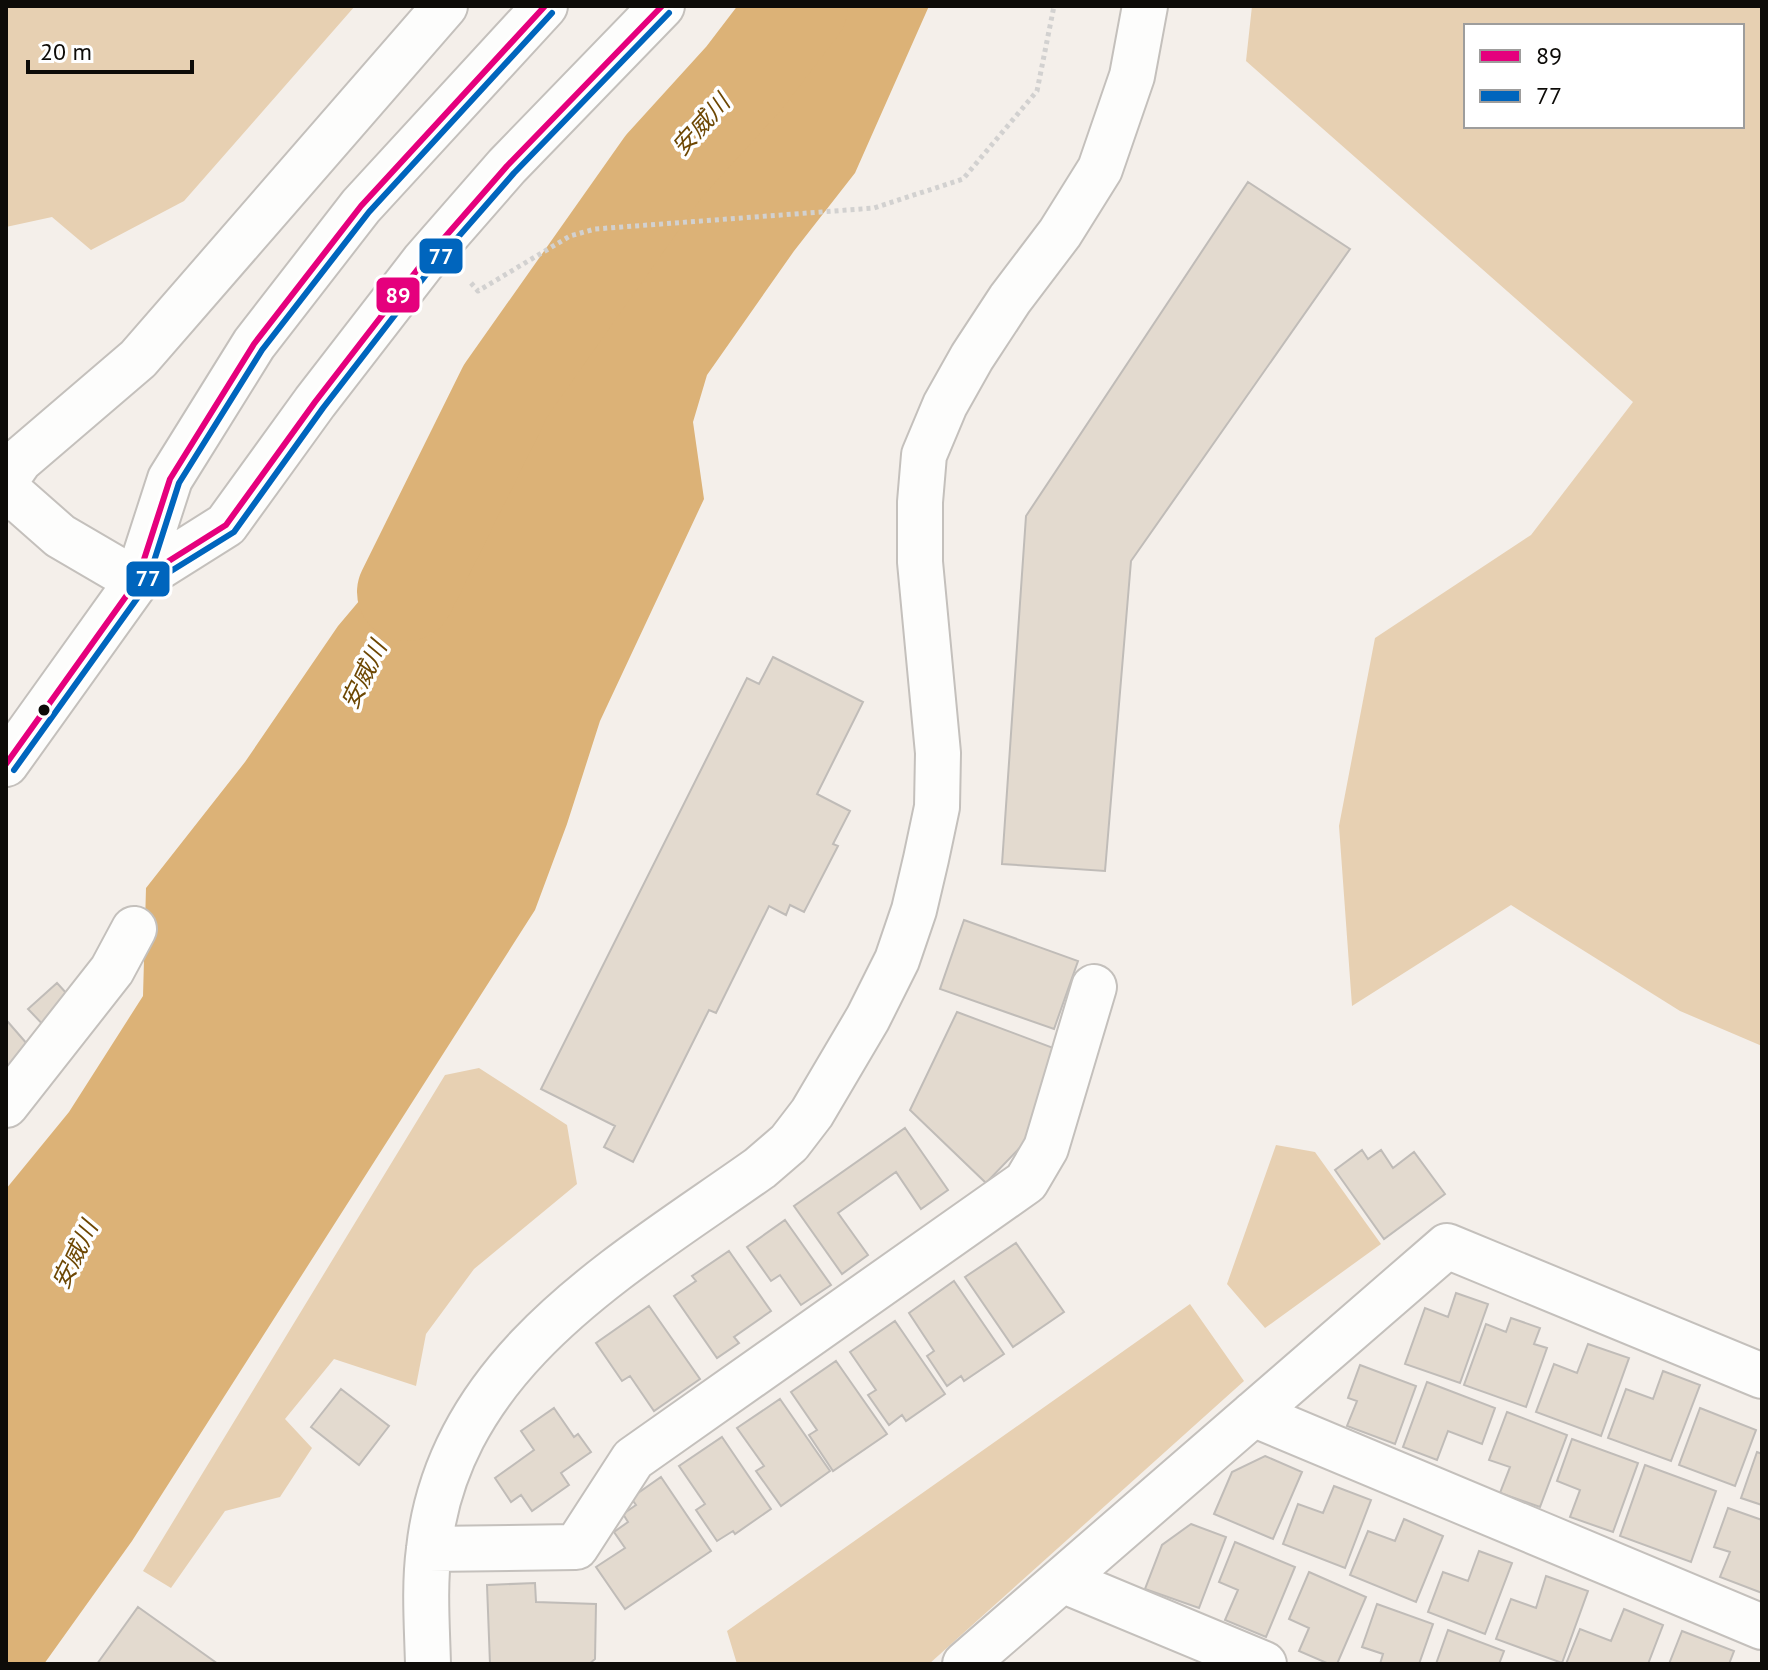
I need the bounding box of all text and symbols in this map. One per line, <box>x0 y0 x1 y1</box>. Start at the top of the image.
scale bar <box>28 24 192 74</box>
legend <box>1464 24 1744 128</box>
text: 20 m <box>40 36 92 67</box>
text: 89 <box>1536 40 1562 71</box>
text: 77 <box>1536 80 1562 111</box>
water label: 安威川 <box>665 85 738 162</box>
line badge: 77 <box>418 237 464 275</box>
text: 77 <box>429 242 453 270</box>
line badge: 89 <box>375 276 421 314</box>
text: 89 <box>386 281 410 309</box>
line badge: 77 <box>125 560 171 598</box>
text: 77 <box>136 564 160 592</box>
water label: 安威川 <box>334 633 395 714</box>
unlabelled marker <box>36 702 52 718</box>
water label: 安威川 <box>45 1213 106 1294</box>

